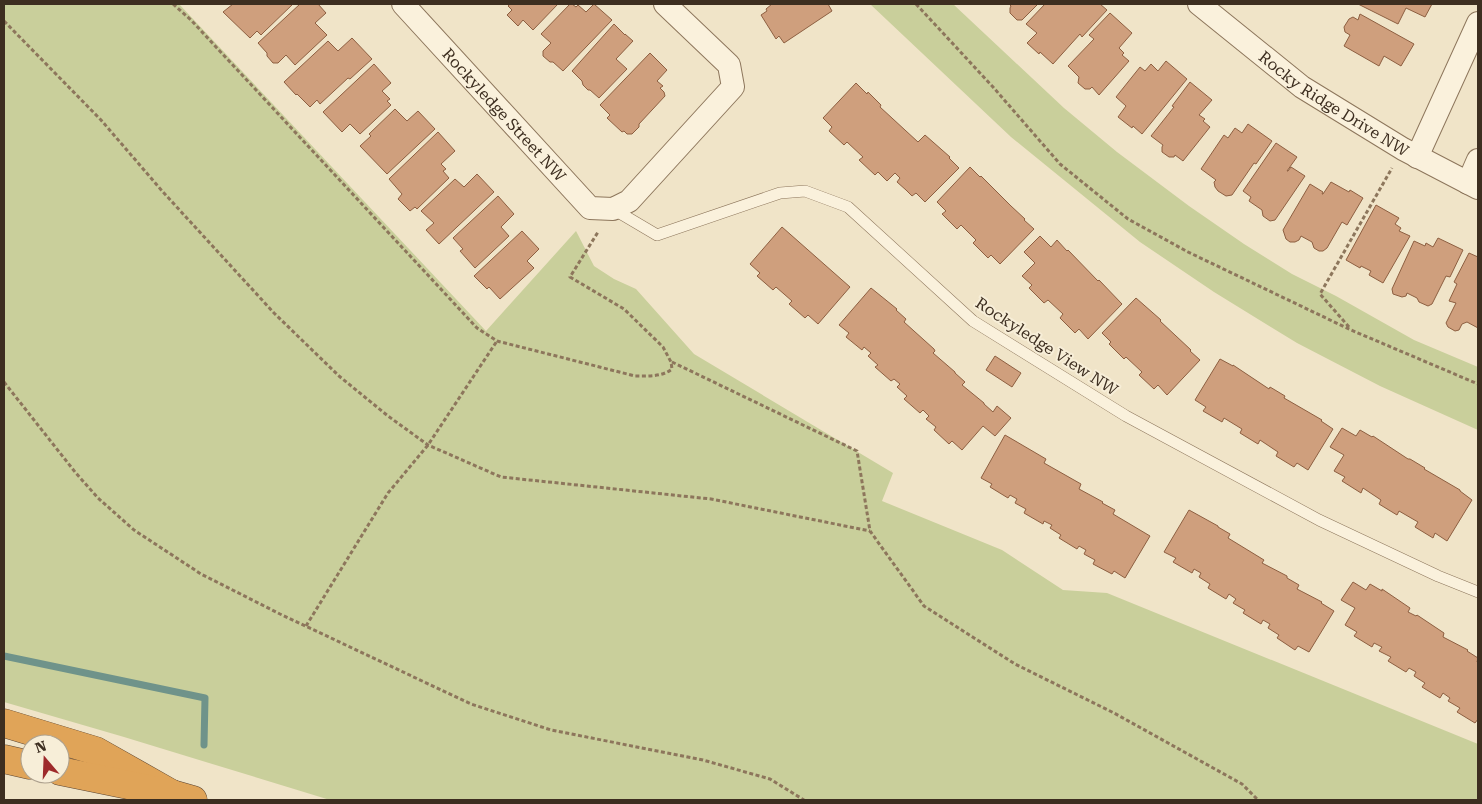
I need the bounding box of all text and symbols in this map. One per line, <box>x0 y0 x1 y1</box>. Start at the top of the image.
street label: Rockyledge Street NW <box>438 44 570 186</box>
street label: Rocky Ridge Drive NW <box>1255 47 1413 161</box>
street label: Rockyledge View NW <box>972 293 1122 400</box>
north arrow <box>20 734 70 784</box>
text: N <box>33 737 49 756</box>

